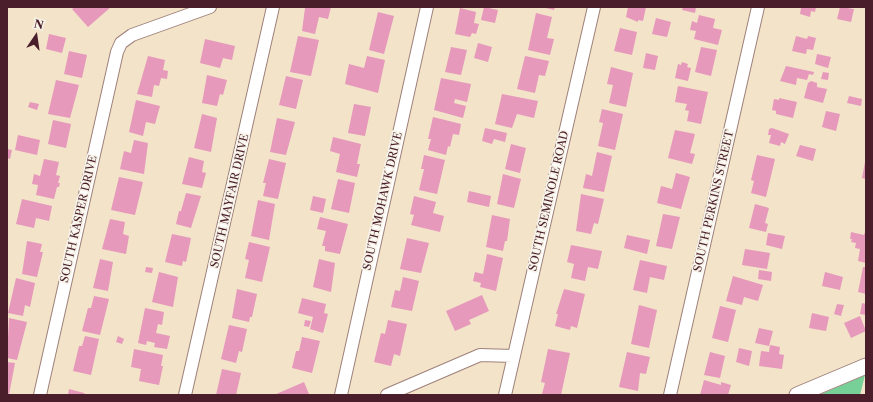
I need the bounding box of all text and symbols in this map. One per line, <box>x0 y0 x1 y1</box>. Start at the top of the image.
north arrow <box>16 16 56 56</box>
text: N <box>32 16 45 32</box>
street label: SOUTH PERKINS STREET <box>691 129 737 273</box>
street label: SOUTH SEMINOLE ROAD <box>526 130 572 272</box>
street label: SOUTH MOHAWK DRIVE <box>361 131 405 271</box>
street label: SOUTH MAYFAIR DRIVE <box>208 133 252 269</box>
street label: SOUTH KASPER DRIVE <box>58 154 100 284</box>

